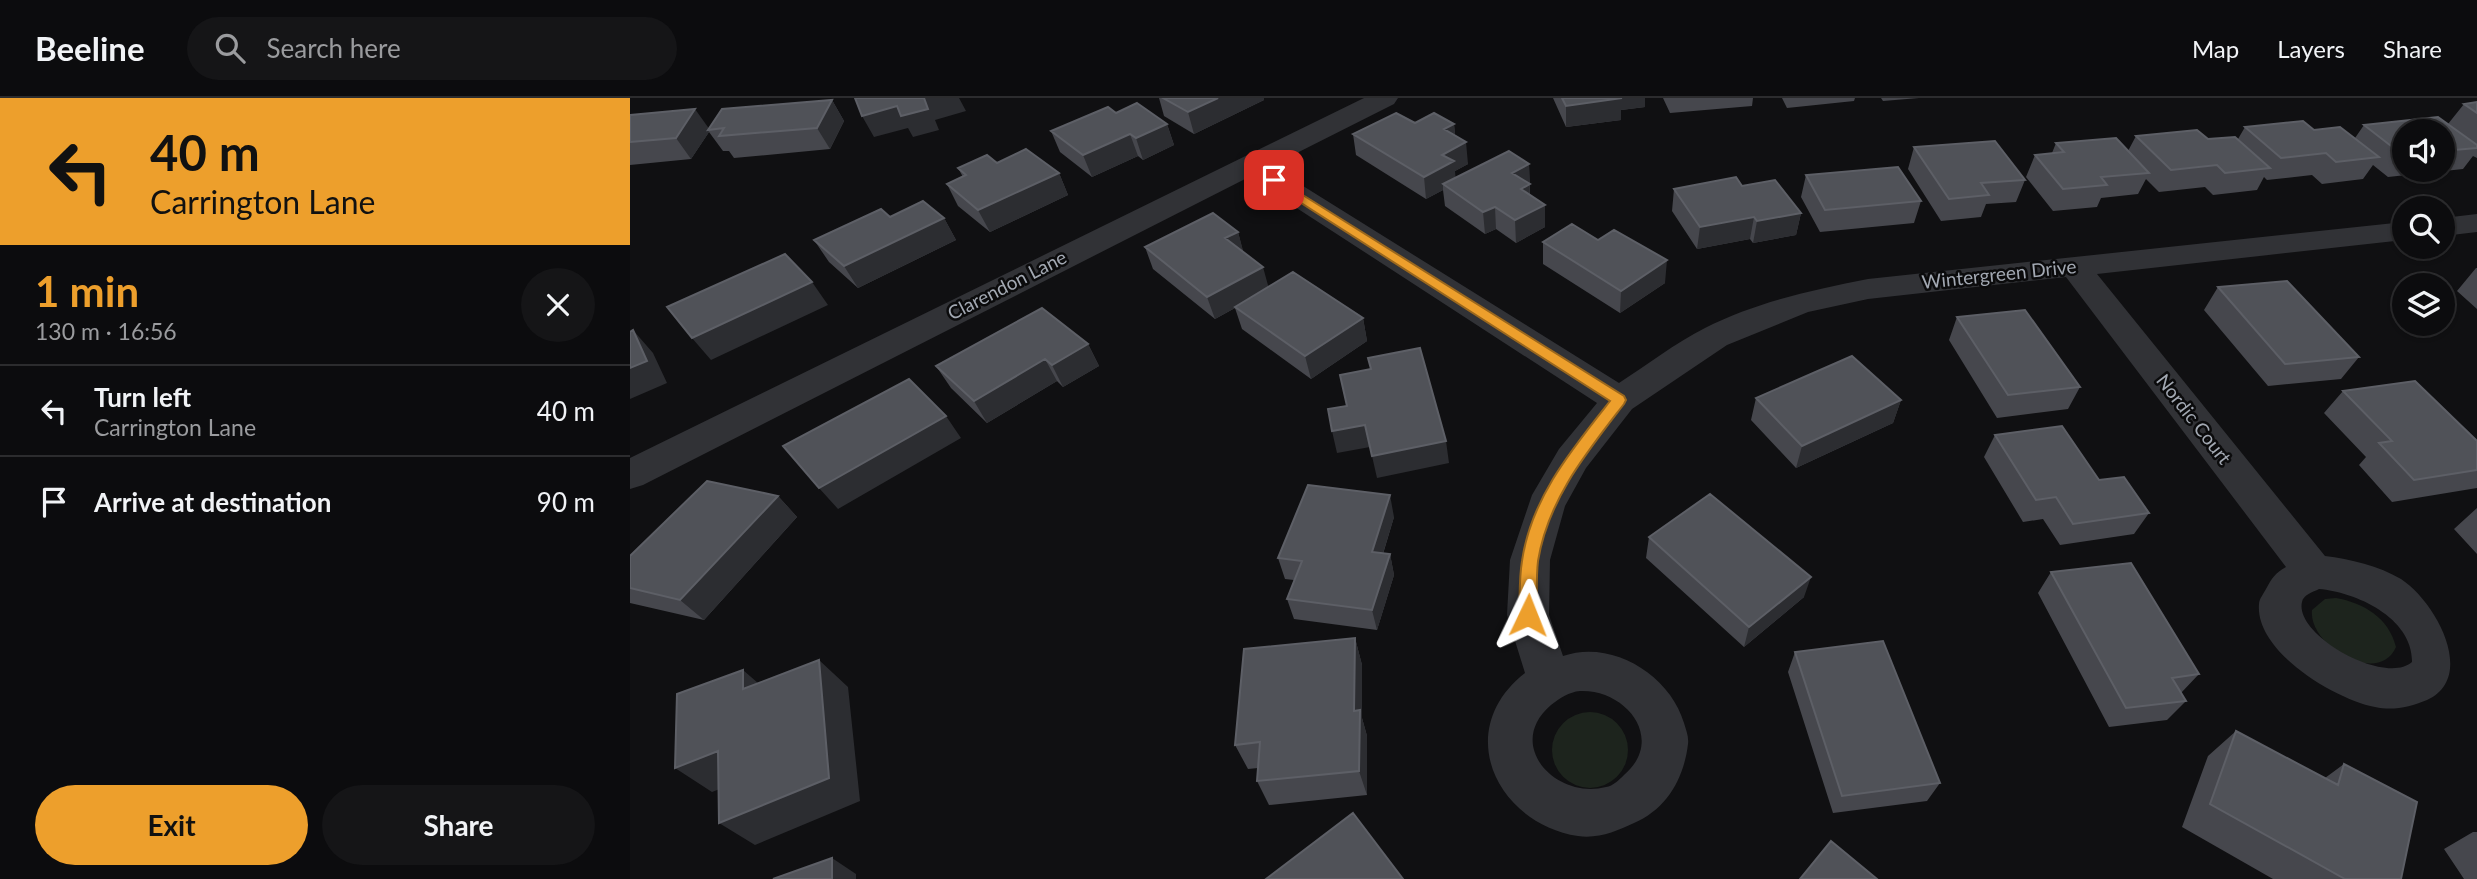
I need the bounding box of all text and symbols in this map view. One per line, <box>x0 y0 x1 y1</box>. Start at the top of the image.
search box <box>187 17 677 80</box>
text: Beeline <box>35 28 145 68</box>
icon: search <box>211 29 249 67</box>
text: Search here <box>267 32 401 64</box>
text: Map <box>2192 34 2239 63</box>
text: Layers <box>2277 34 2345 63</box>
text: Share <box>2383 34 2442 63</box>
map controls <box>2392 119 2455 336</box>
button: sound <box>2392 119 2455 182</box>
text: 40 m <box>150 123 260 181</box>
icon: left <box>35 126 126 217</box>
pin <box>1244 150 1304 210</box>
icon: arrive <box>1255 161 1293 199</box>
text: Carrington Lane <box>150 182 375 221</box>
button: search <box>2392 196 2455 259</box>
street label: Clarendon Lane <box>943 245 1070 324</box>
street label: Wintergreen Drive <box>1920 254 2077 293</box>
text: 1 min <box>35 266 139 316</box>
button: close <box>521 268 595 342</box>
button: layers <box>2392 273 2455 336</box>
text: 130 m · 16:56 <box>35 317 177 345</box>
street label: Nordic Court <box>2152 369 2237 469</box>
text: Turn left <box>94 381 191 413</box>
icon: left <box>35 392 73 430</box>
text: 40 m <box>537 395 595 427</box>
text: Carrington Lane <box>94 413 256 441</box>
icon: arrive <box>35 483 73 521</box>
text: Arrive at destination <box>94 486 331 518</box>
text: 90 m <box>537 486 595 518</box>
position arrow <box>1491 578 1565 652</box>
button: Exit <box>35 785 308 865</box>
button: Share <box>322 785 595 865</box>

